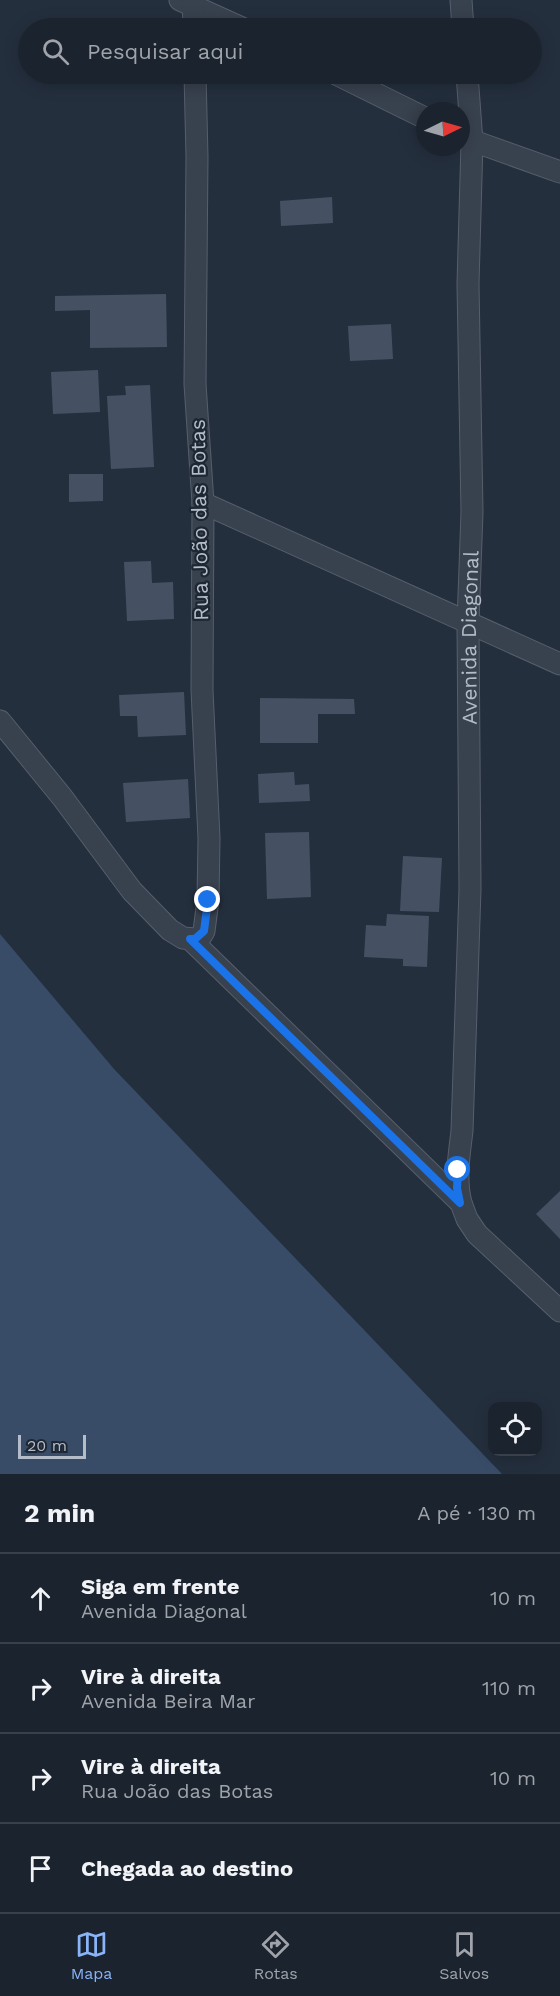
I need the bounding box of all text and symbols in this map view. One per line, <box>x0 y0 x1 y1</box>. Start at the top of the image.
search box <box>18 18 542 84</box>
icon: search <box>39 35 72 68</box>
text: Pesquisar aqui <box>87 39 243 64</box>
north arrow <box>416 102 470 156</box>
street label: Rua João das Botas <box>185 419 213 621</box>
street label: Avenida Diagonal <box>456 550 483 725</box>
route end <box>194 886 220 912</box>
route start <box>444 1156 470 1182</box>
map controls <box>488 1402 542 1456</box>
button: locate <box>488 1402 542 1456</box>
scale bar <box>18 1432 86 1460</box>
text: 20 m <box>27 1436 67 1455</box>
text: 2 min <box>24 1498 95 1528</box>
text: A pé · 130 m <box>417 1501 536 1525</box>
text: Siga em frente <box>81 1574 239 1599</box>
icon: ahead <box>24 1582 57 1615</box>
text: 10 m <box>490 1586 536 1610</box>
text: Avenida Diagonal <box>81 1599 247 1623</box>
text: Vire à direita <box>81 1664 221 1689</box>
icon: right <box>24 1672 57 1705</box>
text: 110 m <box>482 1676 536 1700</box>
text: Avenida Beira Mar <box>81 1689 255 1713</box>
text: Vire à direita <box>81 1754 221 1779</box>
icon: right <box>24 1762 57 1795</box>
text: 10 m <box>490 1766 536 1790</box>
text: Rua João das Botas <box>81 1779 273 1803</box>
icon: arrive <box>24 1852 57 1885</box>
text: Chegada ao destino <box>81 1856 293 1881</box>
tab: Mapa <box>71 1928 112 1983</box>
tab: Rotas <box>254 1928 298 1983</box>
tab: Salvos <box>439 1928 489 1983</box>

